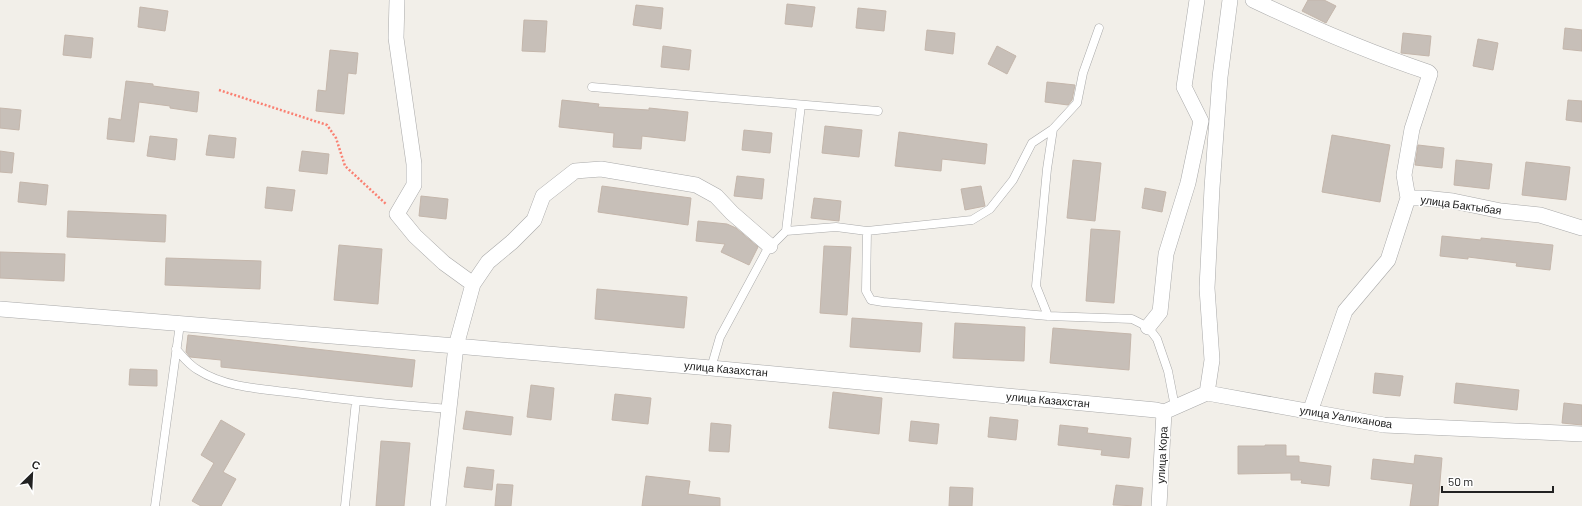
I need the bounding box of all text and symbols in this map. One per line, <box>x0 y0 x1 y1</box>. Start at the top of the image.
street label: улица Бактыбая <box>1420 192 1503 217</box>
street label: улица Казахстан <box>684 358 768 379</box>
street label: улица Казахстан <box>1006 389 1090 410</box>
street label: улица Уалиханова <box>1299 403 1394 430</box>
street label: улица Кора <box>1154 425 1170 484</box>
north arrow <box>12 454 52 494</box>
text: С <box>30 457 43 472</box>
scale bar <box>1442 468 1553 494</box>
text: 50 m <box>1448 474 1473 488</box>

